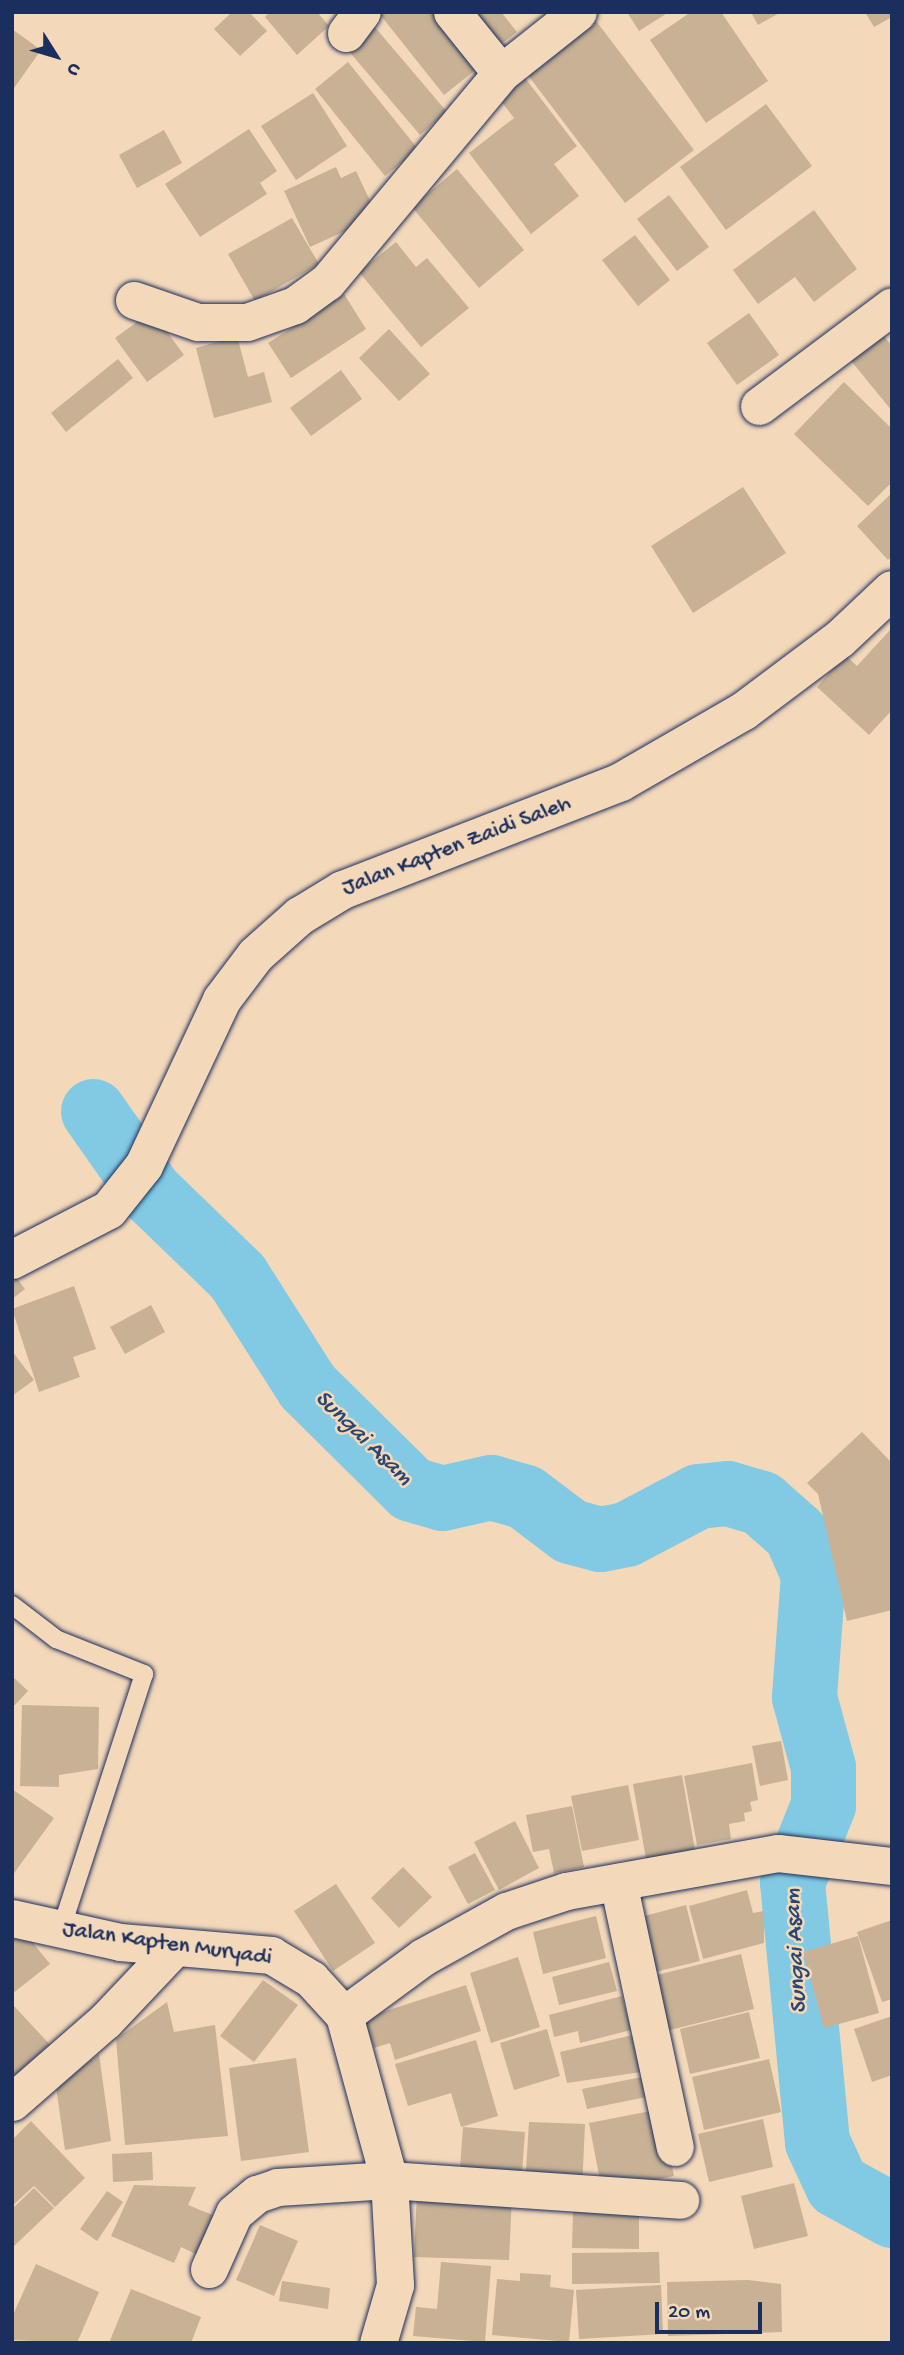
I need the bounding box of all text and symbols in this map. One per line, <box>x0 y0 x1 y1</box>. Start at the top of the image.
north arrow <box>21 21 91 91</box>
text: U <box>61 58 86 80</box>
street label: Jalan Kapten Zaidi Saleh <box>339 791 575 903</box>
water label: Sungai Asam <box>308 1385 418 1493</box>
water label: Sungai Asam <box>779 1888 815 2014</box>
street label: Jalan Kapten Muryadi <box>61 1917 273 1973</box>
scale bar <box>659 2288 766 2332</box>
text: 20 m <box>668 2301 710 2326</box>

